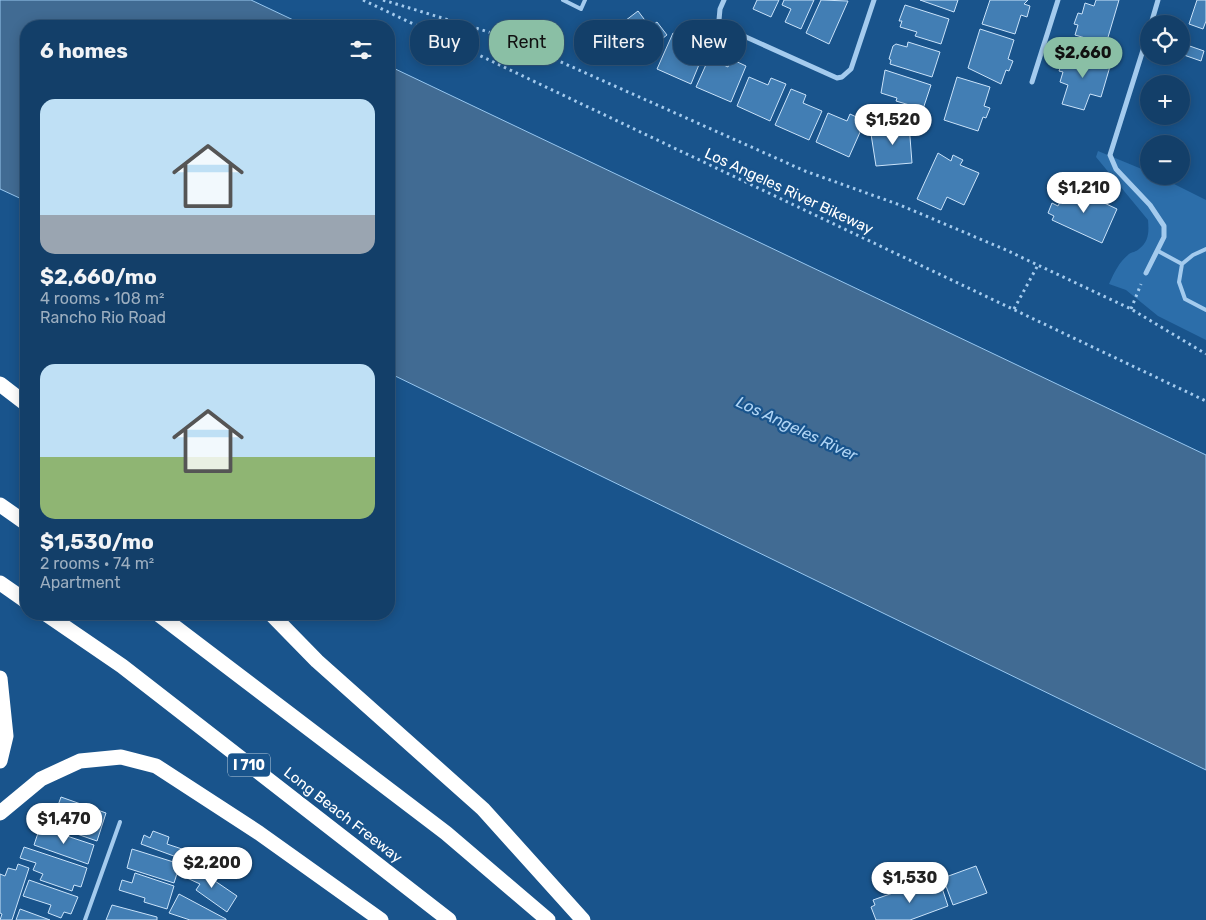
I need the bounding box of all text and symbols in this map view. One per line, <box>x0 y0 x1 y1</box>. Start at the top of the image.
map controls <box>1140 15 1190 185</box>
button: locate <box>1140 15 1190 65</box>
chip: Buy <box>410 20 479 65</box>
chip: Rent <box>489 20 564 65</box>
chip: Filters <box>574 20 663 65</box>
chip: New <box>673 20 746 65</box>
icon: filters <box>347 36 375 64</box>
pin: $2,660 <box>1042 36 1124 79</box>
text: 6 homes <box>40 38 128 63</box>
text: $2,660 <box>1054 43 1112 62</box>
button: + <box>1140 75 1190 125</box>
pin: $1,520 <box>852 104 934 146</box>
text: $1,520 <box>866 110 920 129</box>
icon: home <box>163 131 253 221</box>
button: − <box>1140 135 1190 185</box>
street label: Los Angeles River Bikeway <box>702 144 876 238</box>
pin: $1,210 <box>1043 172 1125 214</box>
text: $1,210 <box>1058 178 1110 197</box>
text: $2,660/mo <box>40 264 157 289</box>
text: 4 rooms · 108 m² <box>40 289 164 308</box>
text: Rancho Rio Road <box>40 308 166 327</box>
water label: Los Angeles River <box>733 392 861 465</box>
icon: home <box>163 396 253 486</box>
text: $1,530/mo <box>40 529 154 554</box>
text: 2 rooms · 74 m² <box>40 554 154 573</box>
text: Apartment <box>40 573 120 592</box>
road number: I 710 <box>228 754 270 776</box>
street label: Long Beach Freeway <box>280 763 406 867</box>
pin: $1,470 <box>23 802 105 845</box>
text: $1,470 <box>37 809 91 828</box>
pin: $2,200 <box>171 846 253 889</box>
text: $2,200 <box>183 853 241 872</box>
pin: $1,530 <box>869 862 951 904</box>
text: $1,530 <box>883 868 937 887</box>

